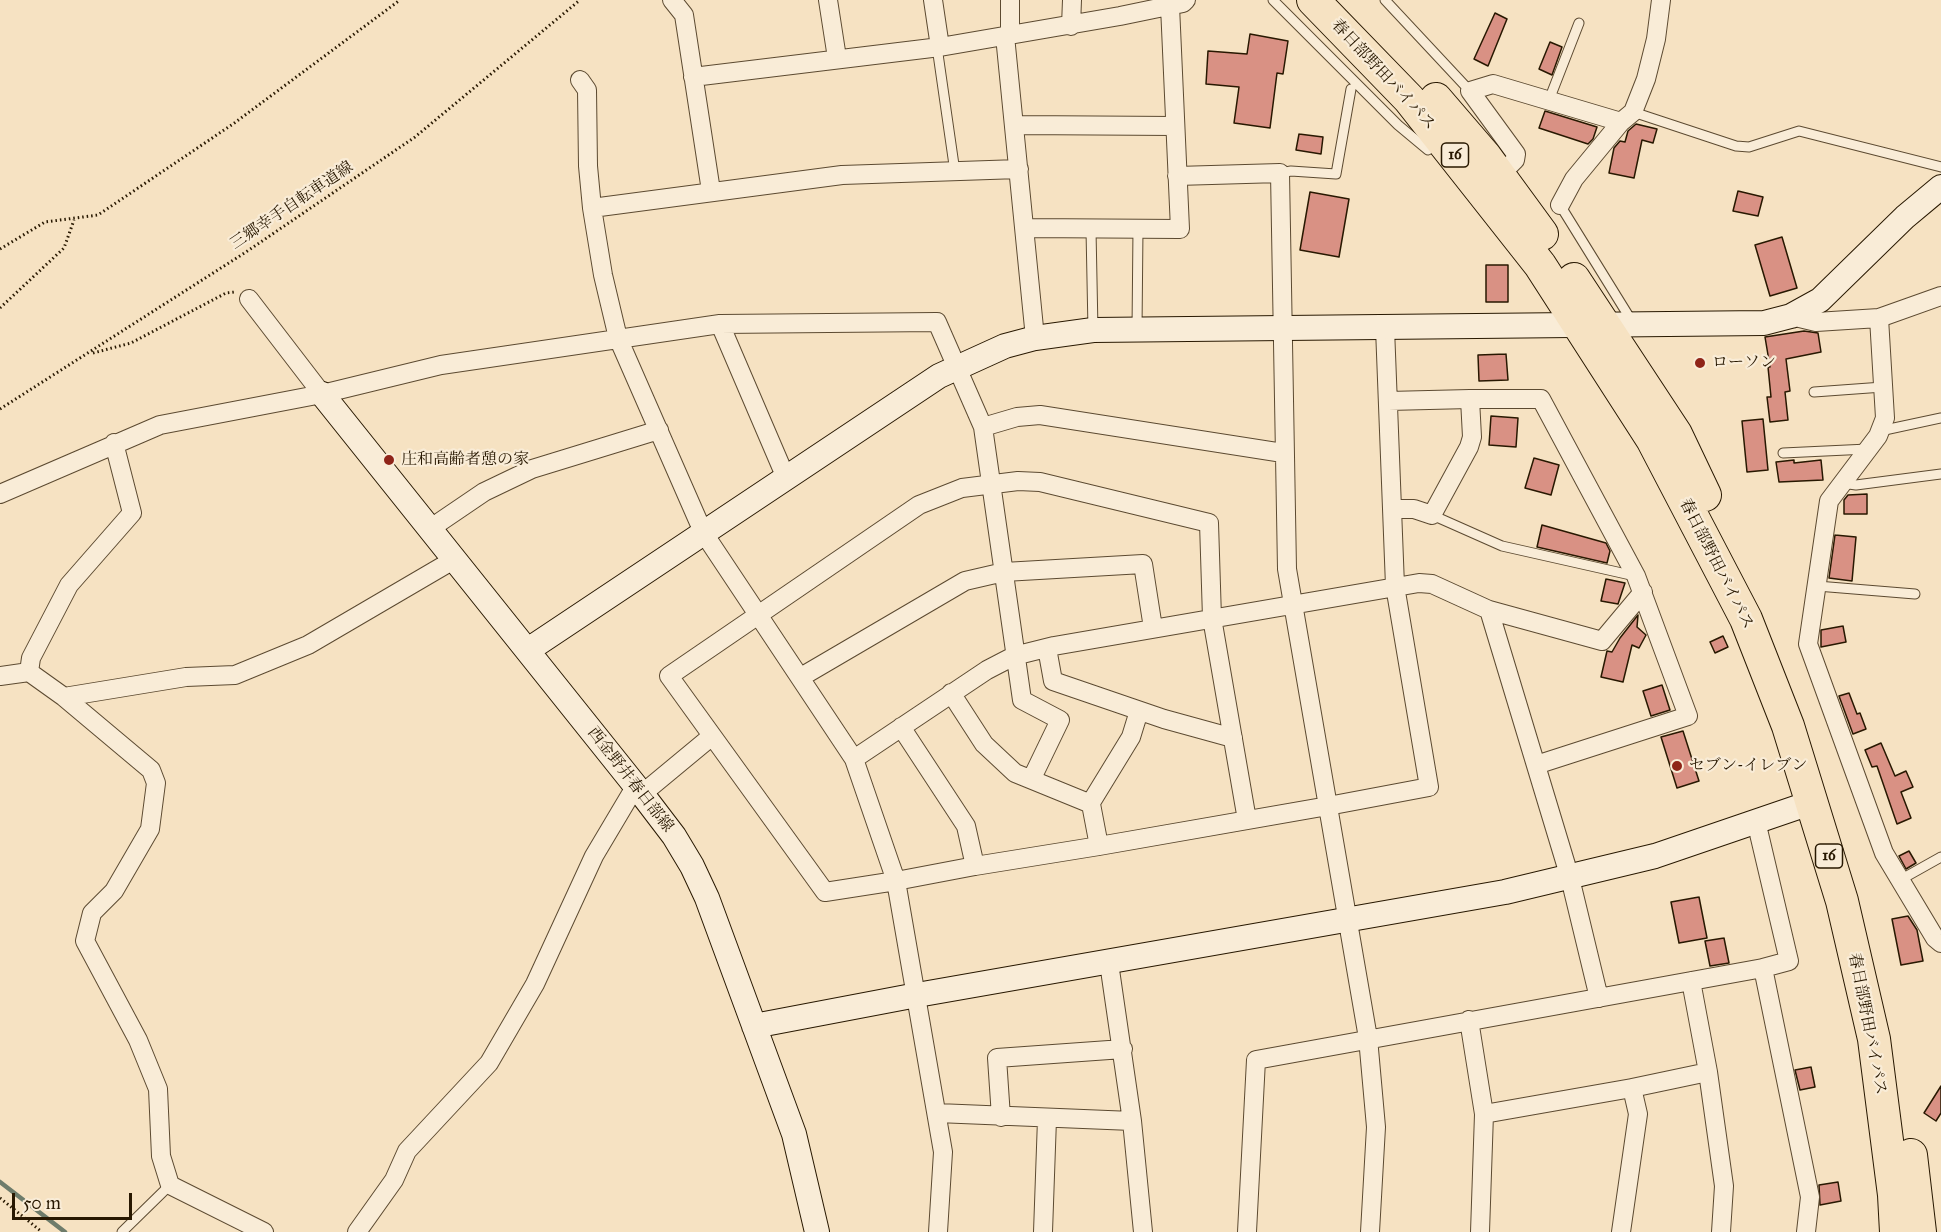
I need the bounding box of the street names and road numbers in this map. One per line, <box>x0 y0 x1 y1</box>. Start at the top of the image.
street label: 春日部野田バイパス <box>1327 16 1439 134</box>
road number: 16 <box>1442 143 1468 167</box>
street label: 三郷幸手自転車道線 <box>227 158 357 254</box>
street label: 春日部野田バイパス <box>1675 495 1757 633</box>
street label: 西金野井春日部線 <box>583 724 677 836</box>
road number: 16 <box>1816 844 1842 868</box>
street label: 春日部野田バイパス <box>1844 951 1890 1097</box>

